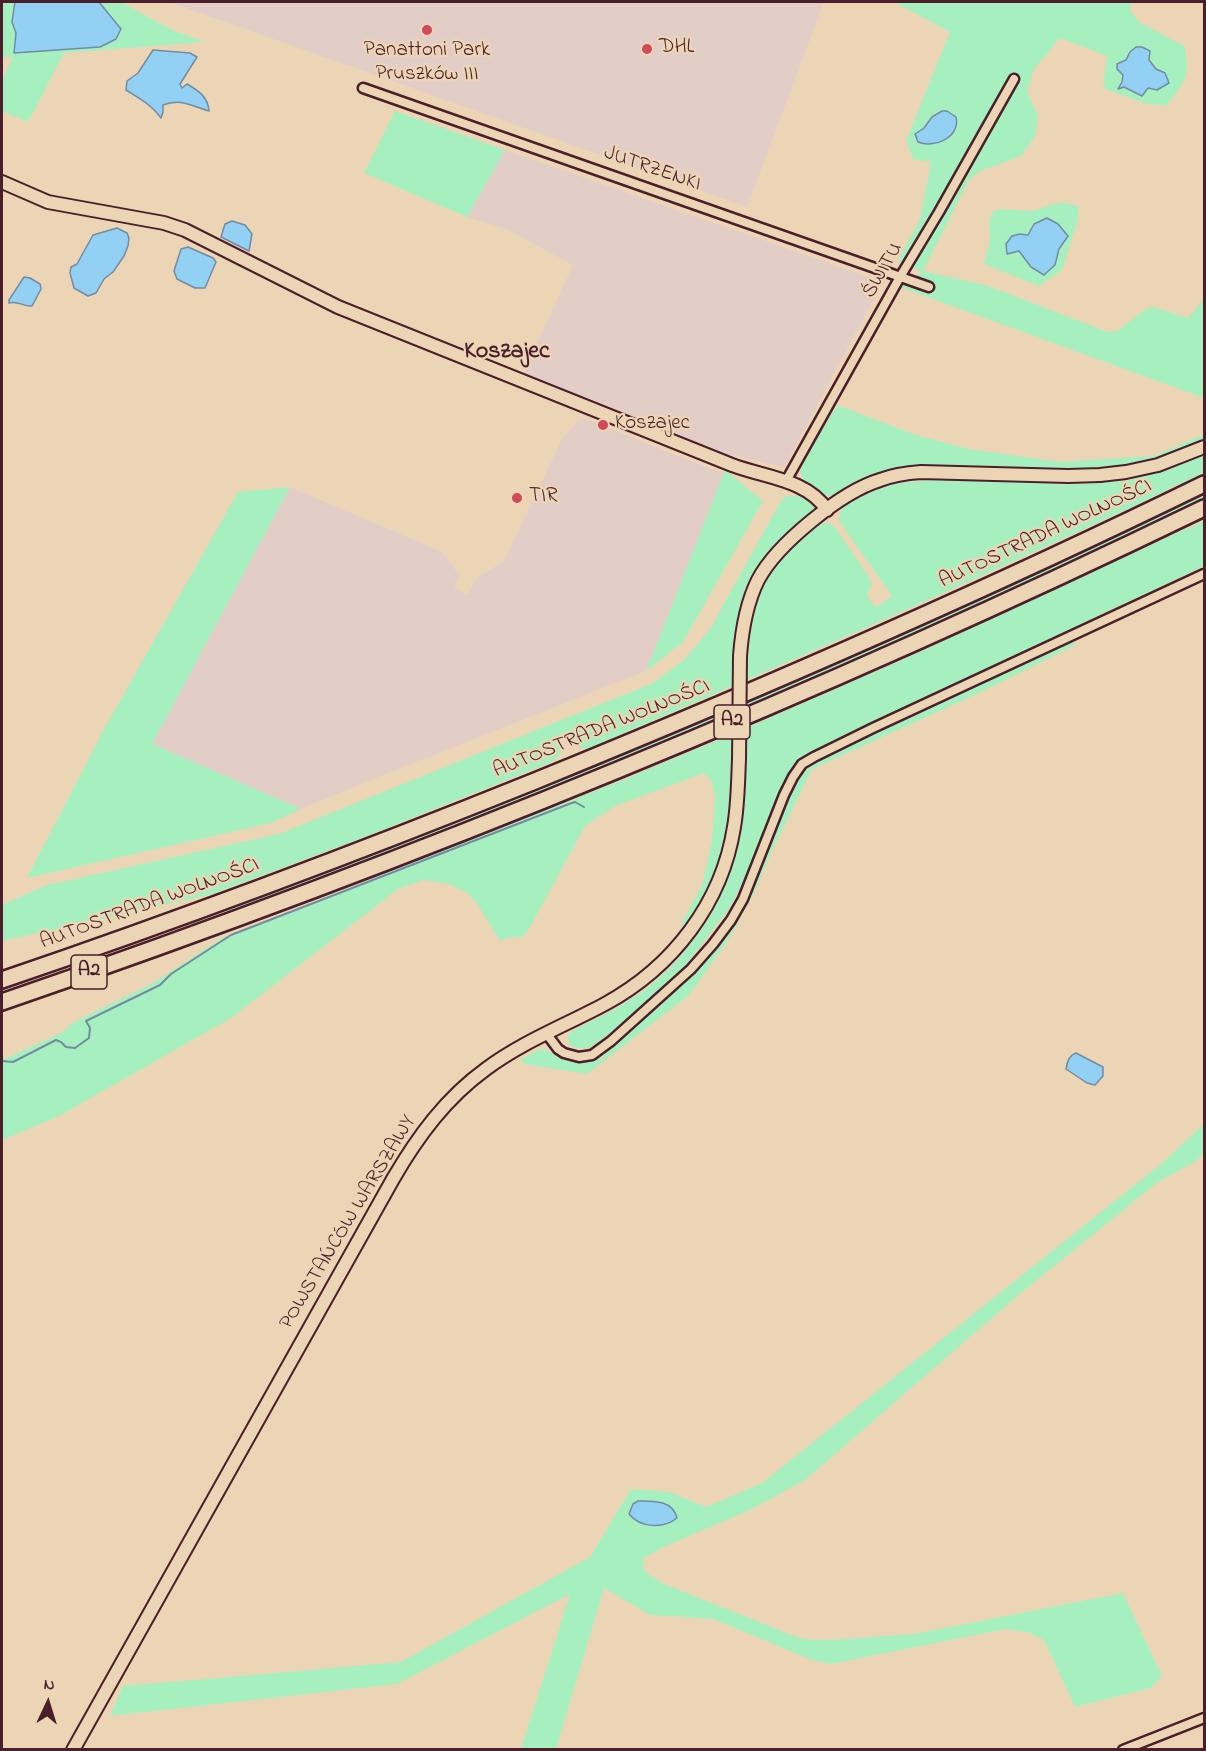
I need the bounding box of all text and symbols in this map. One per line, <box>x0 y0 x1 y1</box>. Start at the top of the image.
marker: Panattoni Park Pruszków III <box>420 23 434 37</box>
place label: DHL <box>659 36 694 62</box>
place label: Panattoni Park Pruszków III <box>364 39 490 89</box>
marker: DHL <box>640 42 654 56</box>
street label: JUTRZENKI <box>600 142 704 198</box>
street label: ŚWITU <box>858 239 910 303</box>
district label: Koszajec <box>464 339 550 367</box>
place label: Koszajec <box>615 412 690 438</box>
marker: Koszajec <box>596 418 610 432</box>
street label: AUTOSTRADA WOLNOŚCI <box>936 475 1156 595</box>
place label: TIR <box>529 485 558 511</box>
marker: TIR <box>510 491 524 505</box>
street label: AUTOSTRADA WOLNOŚCI <box>490 675 714 785</box>
road number: A2 <box>714 705 750 739</box>
street label: AUTOSTRADA WOLNOŚCI <box>37 854 263 956</box>
road number: A2 <box>71 955 107 989</box>
street label: POWSTAŃCÓW WARSZAWY <box>275 1112 423 1334</box>
north arrow <box>18 1673 78 1733</box>
text: N <box>43 1673 55 1697</box>

